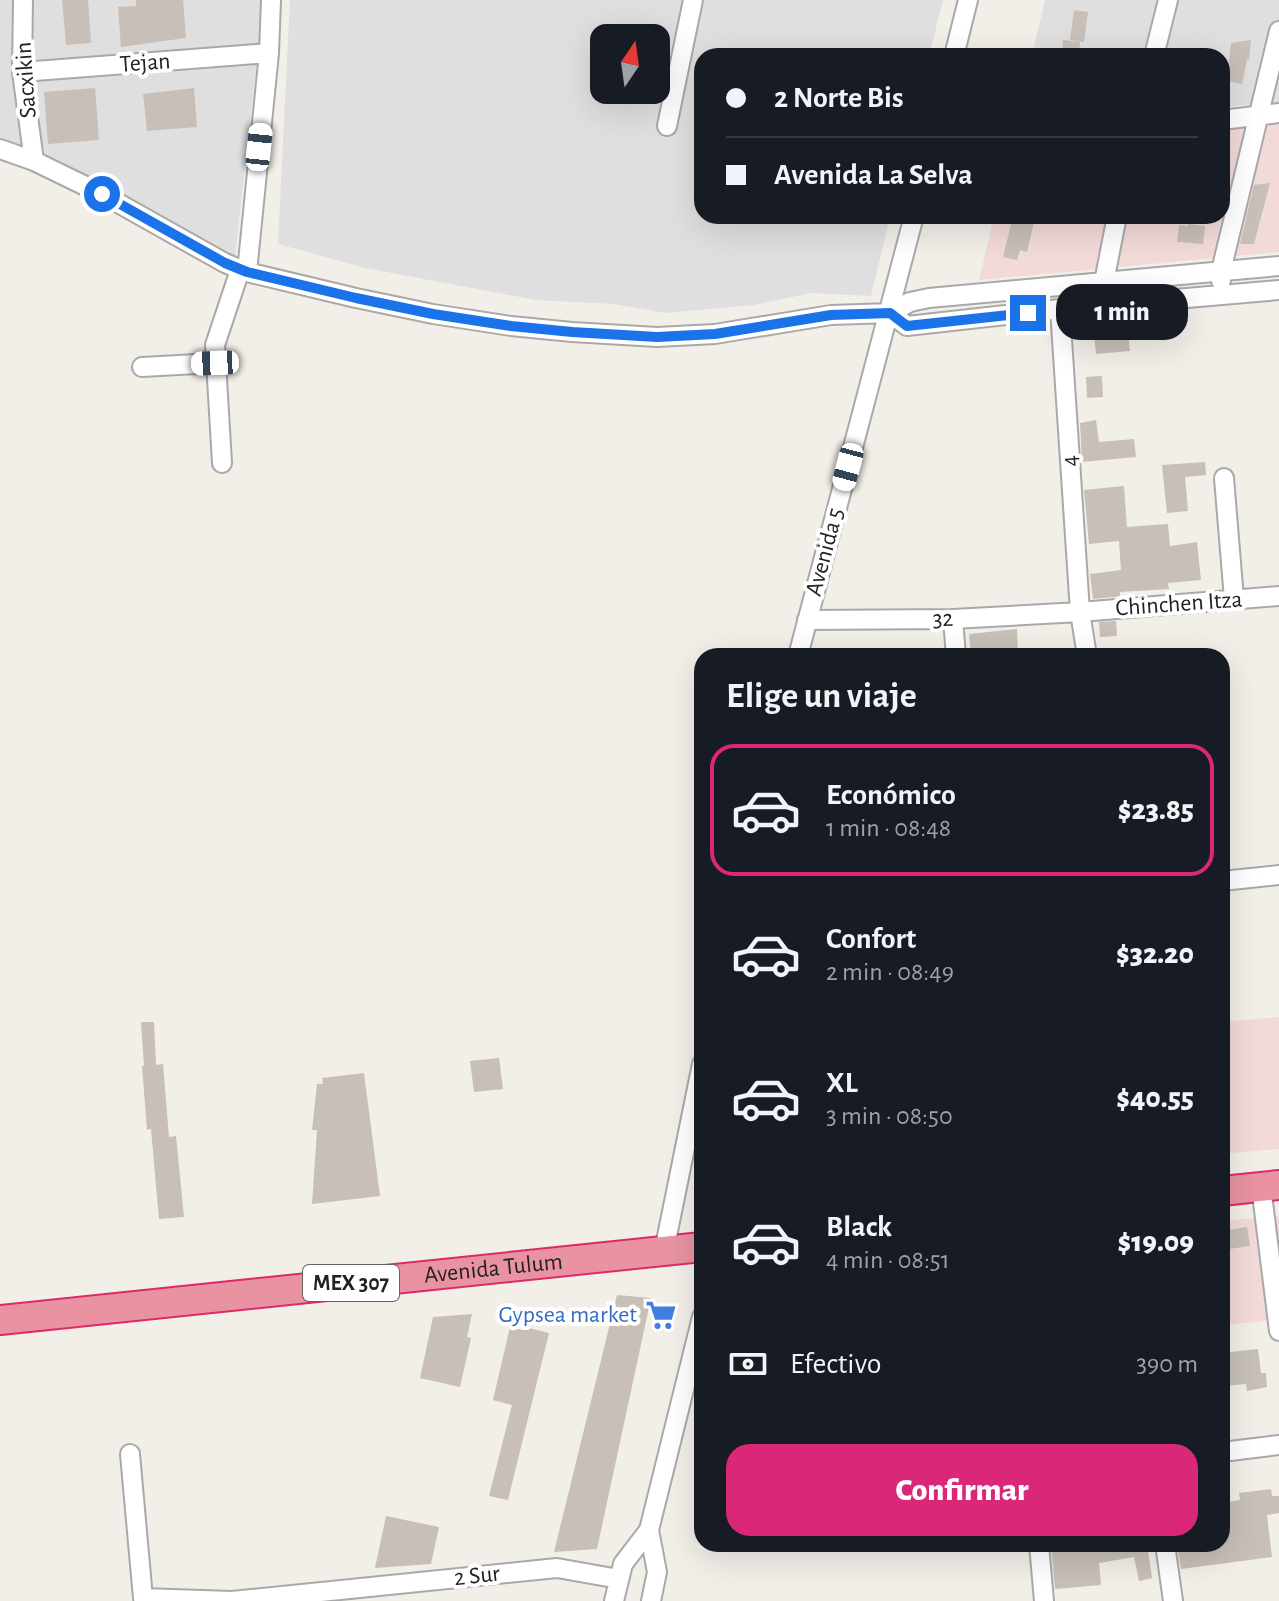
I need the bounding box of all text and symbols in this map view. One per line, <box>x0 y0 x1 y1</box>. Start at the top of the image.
north arrow <box>590 24 670 104</box>
map controls <box>590 24 670 104</box>
street label: Sacxikin <box>11 41 41 119</box>
street label: Tejan <box>119 49 171 77</box>
text: 2 Norte Bis <box>774 83 903 113</box>
car <box>245 122 273 172</box>
text: Avenida La Selva <box>774 160 973 190</box>
route start <box>84 176 120 212</box>
callout: 1 min <box>1056 285 1188 341</box>
route end <box>1010 295 1046 331</box>
text: 1 min <box>1094 299 1150 325</box>
car <box>191 350 239 376</box>
car <box>830 441 866 493</box>
street label: 4 <box>1058 454 1082 468</box>
street label: Avenida 5 <box>802 505 848 599</box>
street label: Chinchen Itza <box>1115 588 1243 620</box>
street label: 32 <box>932 607 954 631</box>
text: Elige un viaje <box>726 678 917 714</box>
icon: car <box>730 774 802 846</box>
text: Económico <box>826 780 956 810</box>
text: $23.85 <box>1118 795 1194 825</box>
text: 1 min · 08:48 <box>826 815 951 841</box>
icon: car <box>730 918 802 990</box>
text: Confort <box>826 924 916 954</box>
text: $32.20 <box>1116 939 1194 969</box>
text: 2 min · 08:49 <box>826 959 954 985</box>
icon: car <box>730 1062 802 1134</box>
text: XL <box>826 1068 858 1098</box>
text: $40.55 <box>1116 1083 1194 1113</box>
text: 3 min · 08:50 <box>826 1103 953 1129</box>
icon: car <box>730 1206 802 1278</box>
text: Black <box>826 1212 892 1242</box>
text: $19.09 <box>1118 1227 1194 1257</box>
text: 4 min · 08:51 <box>826 1247 950 1273</box>
street label: Avenida Tulum <box>423 1250 564 1288</box>
road number: MEX 307 <box>303 1265 399 1301</box>
supermarket icon: Gypsea market <box>644 1298 678 1332</box>
place label: Gypsea market <box>499 1303 637 1327</box>
icon: cash <box>726 1342 770 1386</box>
text: Efectivo <box>790 1349 882 1379</box>
text: 390 m <box>1136 1351 1198 1377</box>
button: Confirmar <box>726 1444 1198 1536</box>
street label: 2 Sur <box>453 1562 501 1590</box>

